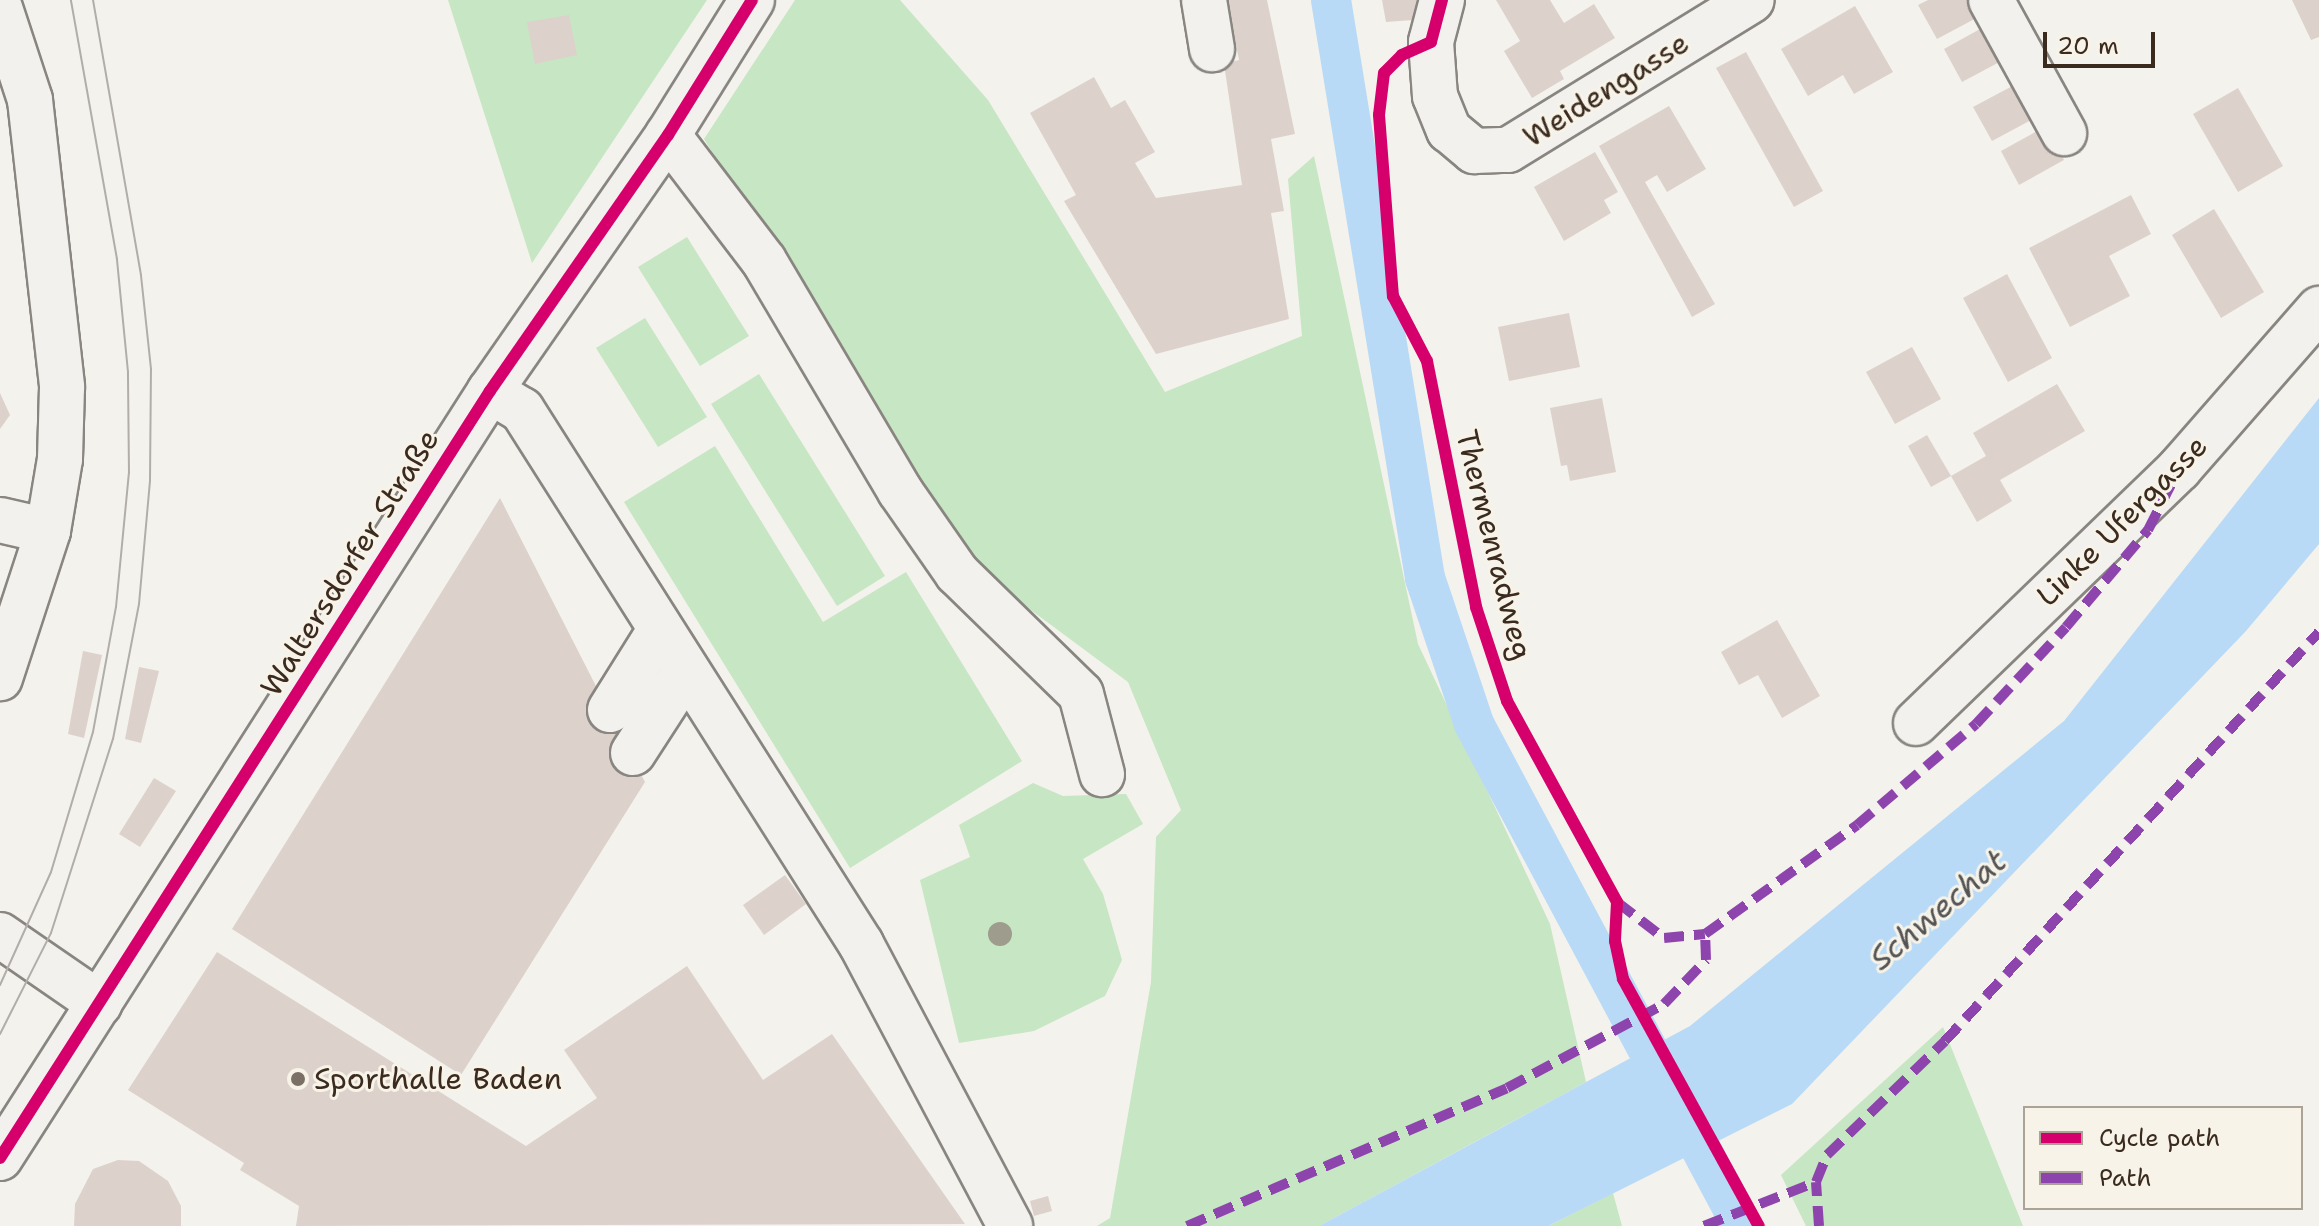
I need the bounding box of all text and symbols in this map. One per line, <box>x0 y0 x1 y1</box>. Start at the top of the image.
scale bar <box>2047 16 2159 66</box>
street label: Weidengasse <box>1517 25 1695 155</box>
text: 20 m <box>2057 30 2119 62</box>
street label: Waltersdorfer Straße <box>253 423 447 703</box>
street label: Thermenradweg <box>1448 426 1540 664</box>
street label: Linke Ufergasse <box>2029 428 2215 614</box>
water label: Schwechat <box>1862 842 2014 978</box>
place label: Sporthalle Baden <box>314 1061 562 1097</box>
marker: Sporthalle Baden <box>289 1070 307 1088</box>
legend <box>2023 1106 2303 1210</box>
text: Cycle path <box>2099 1122 2220 1154</box>
text: Path <box>2099 1162 2151 1194</box>

